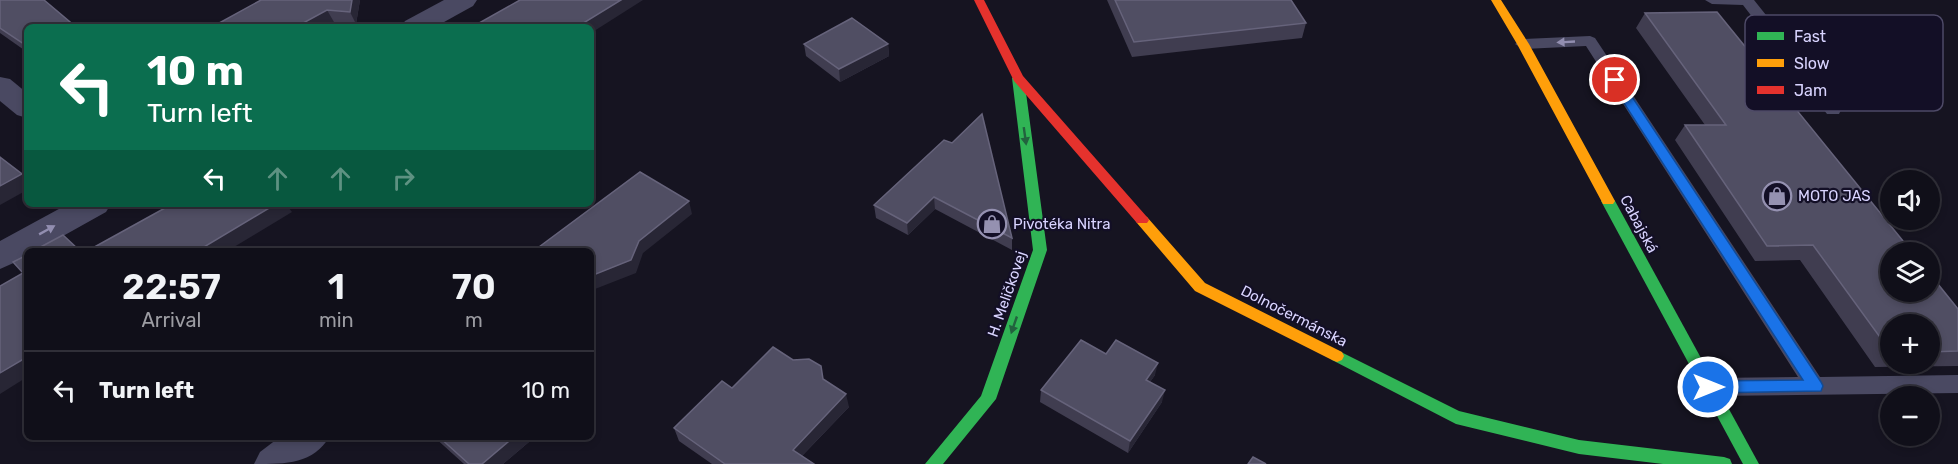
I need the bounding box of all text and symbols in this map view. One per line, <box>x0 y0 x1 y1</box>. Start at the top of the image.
legend <box>1745 15 1943 111</box>
text: Fast <box>1794 27 1826 46</box>
one-way arrow <box>1556 38 1575 47</box>
text: 10 m <box>147 46 244 96</box>
icon: left <box>48 48 126 126</box>
pin <box>1589 54 1640 105</box>
text: Slow <box>1794 54 1830 73</box>
icon: arrive <box>1598 63 1631 96</box>
text: Jam <box>1794 81 1827 100</box>
text: Turn left <box>147 97 252 129</box>
one-way arrow <box>1021 127 1030 146</box>
icon: left <box>198 162 231 195</box>
icon: ahead <box>261 162 294 195</box>
icon: ahead <box>324 162 357 195</box>
icon: right <box>387 162 420 195</box>
map controls <box>1880 170 1940 446</box>
button: sound <box>1880 170 1940 230</box>
shop icon: MOTO JAS <box>1761 180 1793 212</box>
place label: MOTO JAS <box>1798 187 1871 205</box>
street label: Cabajská <box>1616 192 1662 256</box>
shop icon: Pivotéka Nitra <box>976 208 1008 240</box>
place label: Pivotéka Nitra <box>1013 215 1110 233</box>
one-way arrow <box>39 225 56 235</box>
button: layers <box>1880 242 1940 302</box>
street label: H. Meličkovej <box>984 249 1030 339</box>
text: 22:57 <box>122 265 221 308</box>
text: 1 <box>328 265 345 308</box>
text: 70 <box>452 265 496 308</box>
street label: Dolnočermánska <box>1238 281 1350 351</box>
text: Arrival <box>141 308 201 332</box>
text: min <box>319 308 354 332</box>
text: m <box>465 308 483 332</box>
button: + <box>1880 314 1940 374</box>
one-way arrow <box>1008 317 1018 335</box>
position arrow <box>1676 355 1740 419</box>
icon: left <box>48 374 81 407</box>
text: Turn left <box>99 377 194 404</box>
text: 10 m <box>522 377 570 404</box>
button: − <box>1880 386 1940 446</box>

